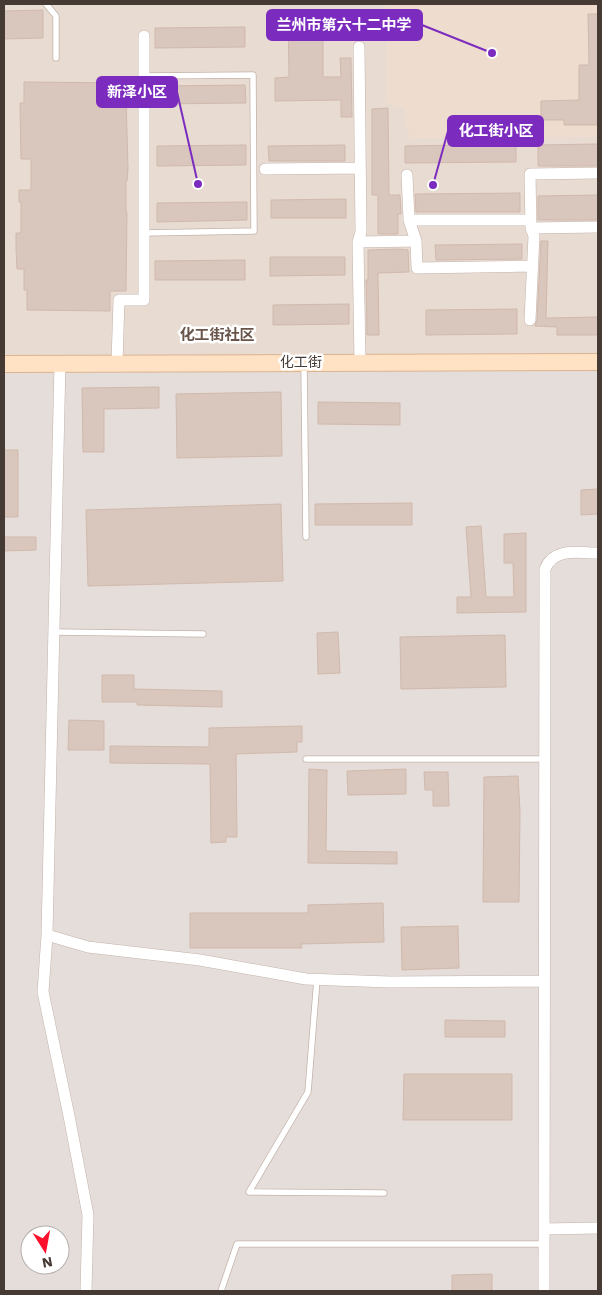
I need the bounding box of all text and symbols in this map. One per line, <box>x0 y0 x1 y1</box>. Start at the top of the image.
callout: 兰州市第六十二中学 <box>267 10 422 40</box>
text: 兰州市第六十二中学 <box>276 16 412 34</box>
callout: 新泽小区 <box>97 77 177 107</box>
text: 新泽小区 <box>107 83 167 101</box>
callout: 化工街小区 <box>448 116 543 146</box>
text: 化工街小区 <box>458 122 534 140</box>
district label: 化工街社区 <box>179 326 255 344</box>
street label: 化工街 <box>280 354 322 370</box>
north arrow <box>20 1225 70 1275</box>
text: N <box>41 1254 54 1272</box>

